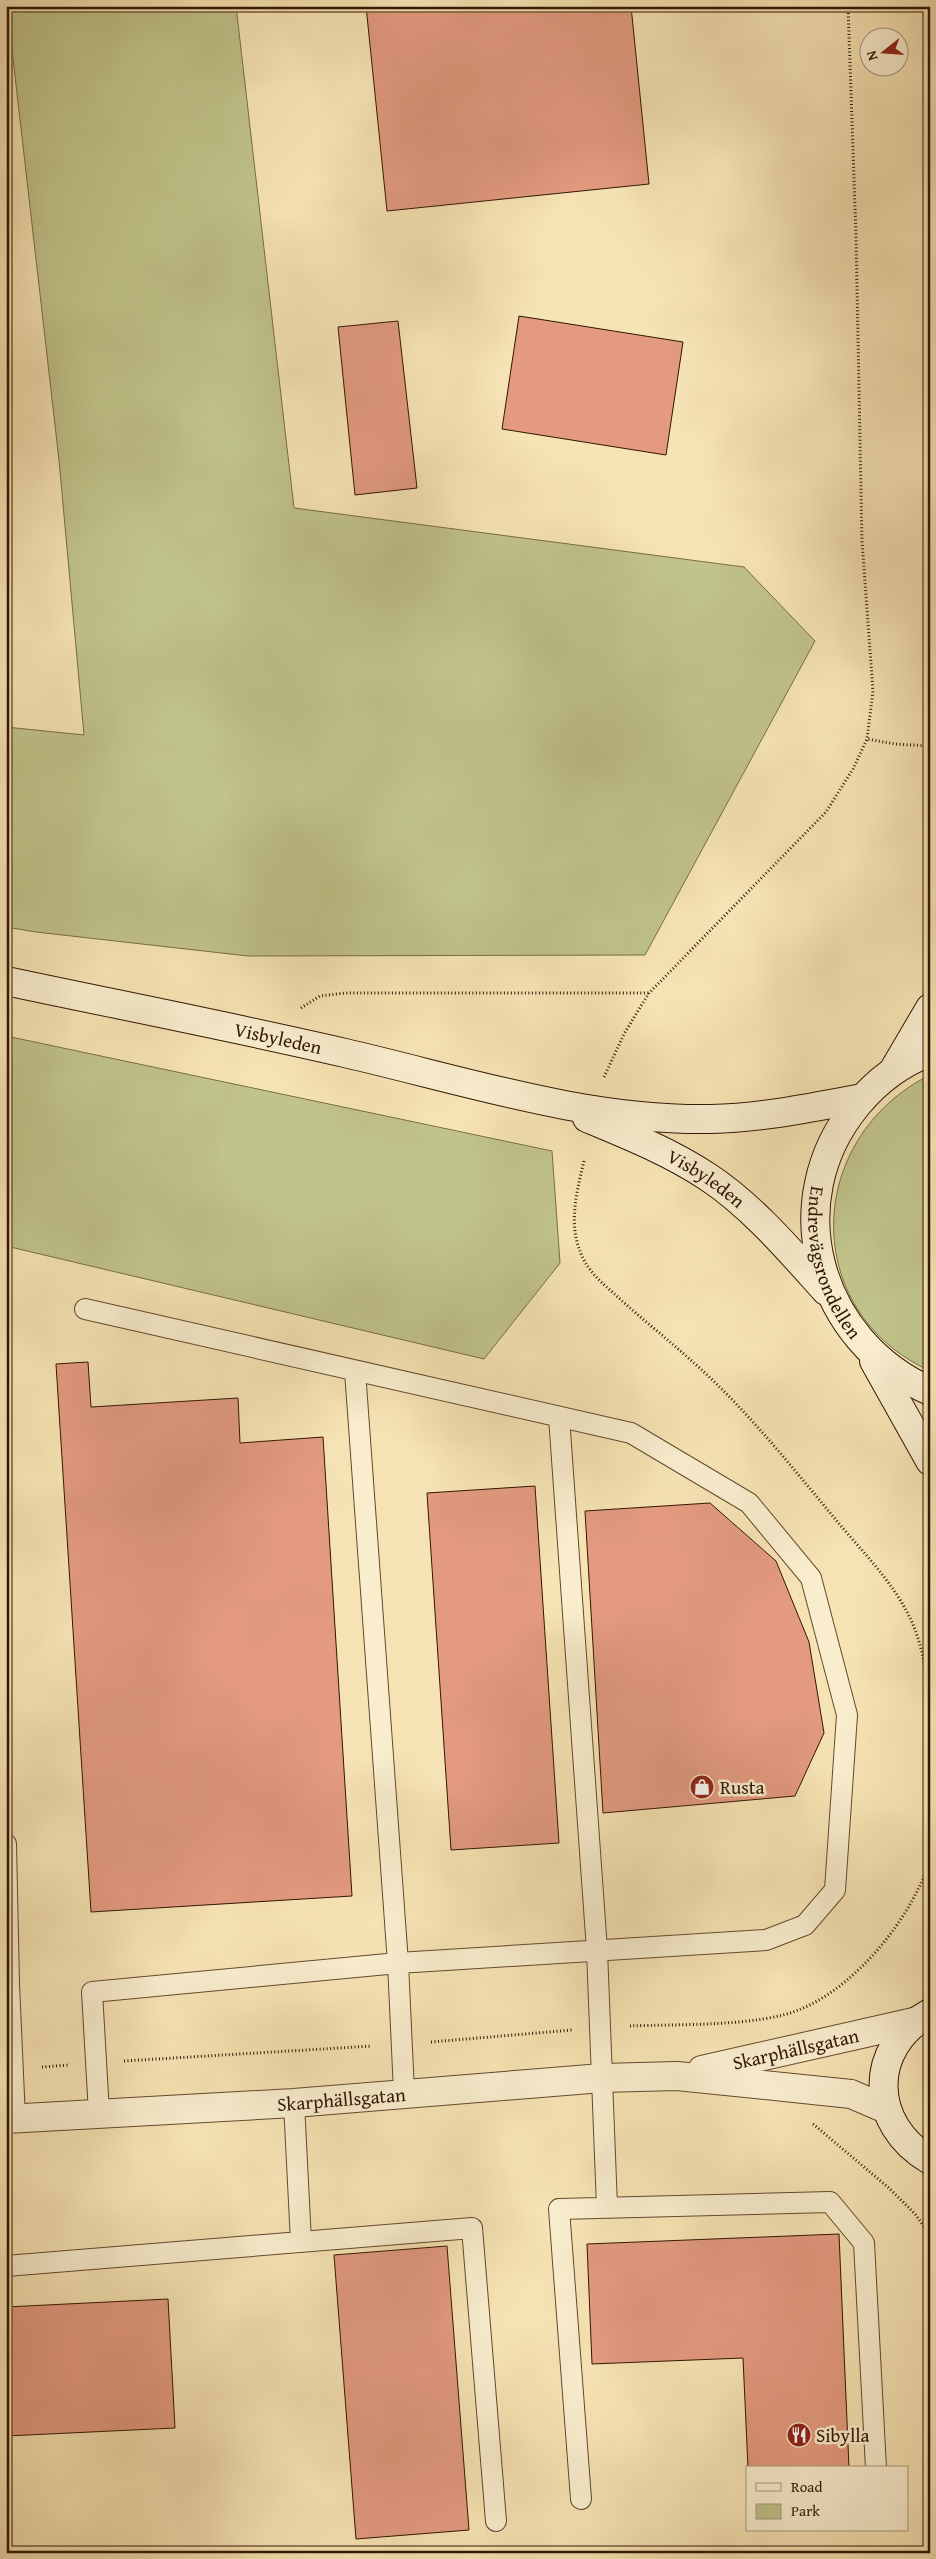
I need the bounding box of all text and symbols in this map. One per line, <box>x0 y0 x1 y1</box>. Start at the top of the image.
north arrow <box>858 28 908 78</box>
text: N <box>860 48 882 63</box>
street label: Visbyleden <box>232 1015 325 1061</box>
street label: Visbyleden <box>662 1142 752 1214</box>
street label: Endrevägsrondellen <box>801 1184 869 1345</box>
place label: Rusta <box>720 1773 764 1801</box>
shop icon: Rusta <box>689 1774 715 1800</box>
street label: Skarphällsgatan <box>730 2021 862 2077</box>
street label: Skarphällsgatan <box>276 2080 407 2118</box>
place label: Sibylla <box>816 2421 870 2449</box>
restaurant icon: Sibylla <box>786 2422 812 2448</box>
legend <box>746 2466 908 2532</box>
text: Road <box>791 2476 822 2497</box>
text: Park <box>791 2500 820 2521</box>

